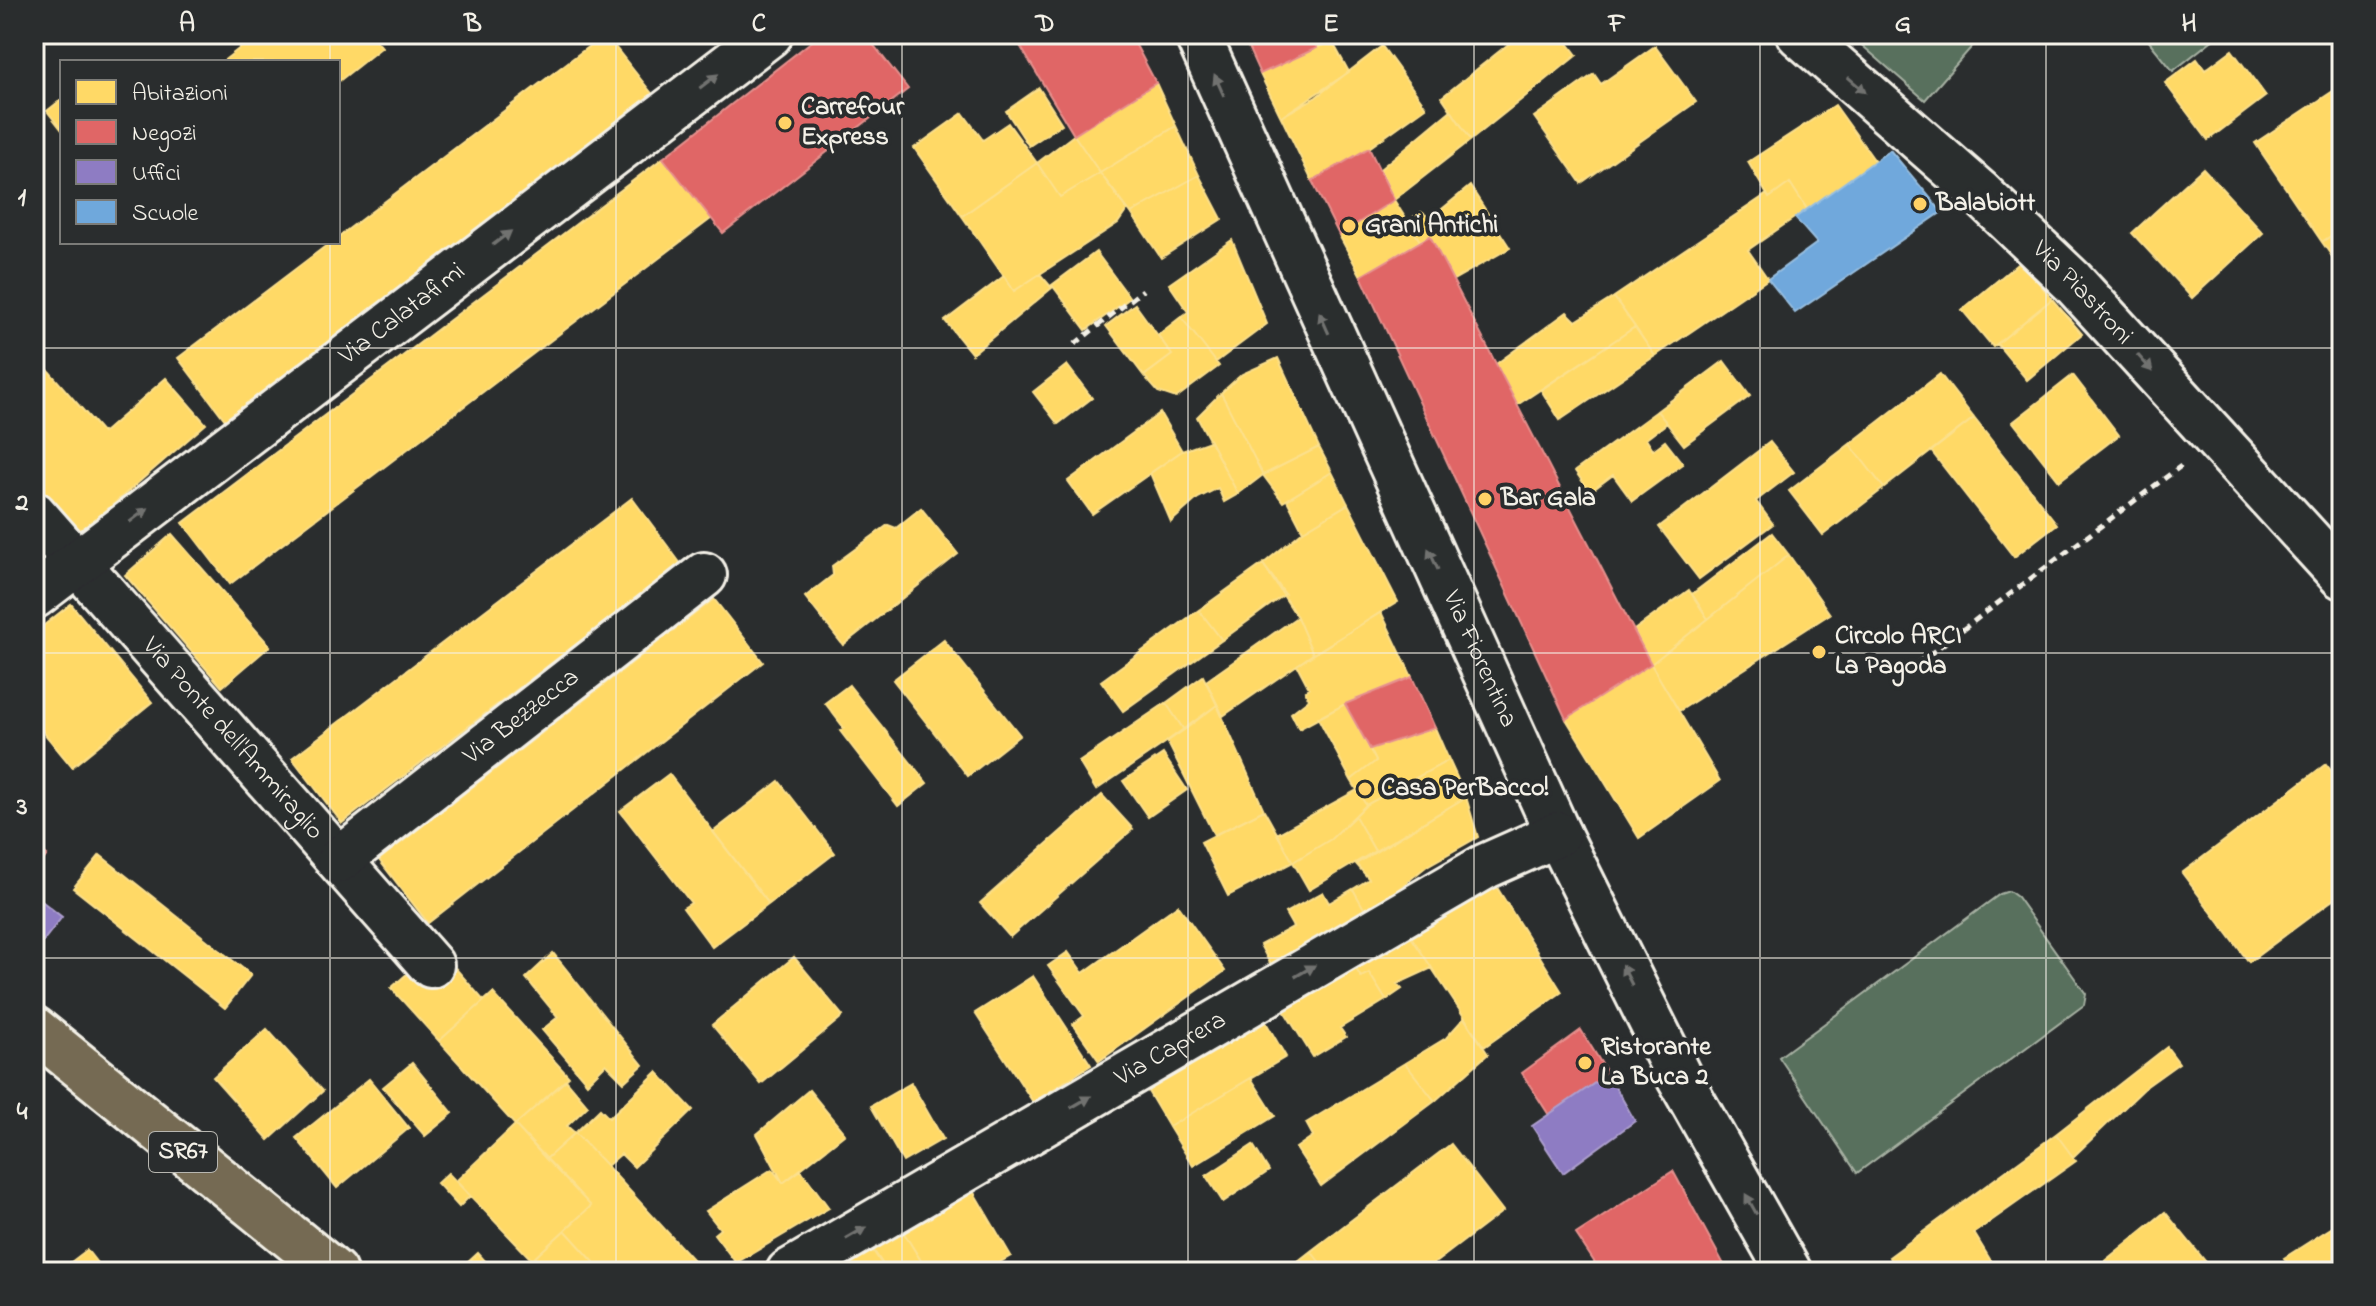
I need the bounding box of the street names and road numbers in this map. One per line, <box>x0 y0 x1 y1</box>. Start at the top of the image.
street label: Via Piastroni <box>2022 232 2141 354</box>
street label: Via Calatafimi <box>331 254 474 376</box>
street label: Via Fiorentina <box>1431 584 1527 734</box>
street label: Via Ponte dell'Ammiraglio <box>131 628 332 849</box>
street label: Via Bezzecca <box>455 660 588 775</box>
street label: Via Caprera <box>1107 1002 1234 1097</box>
road number: SR67 <box>149 1132 217 1172</box>

